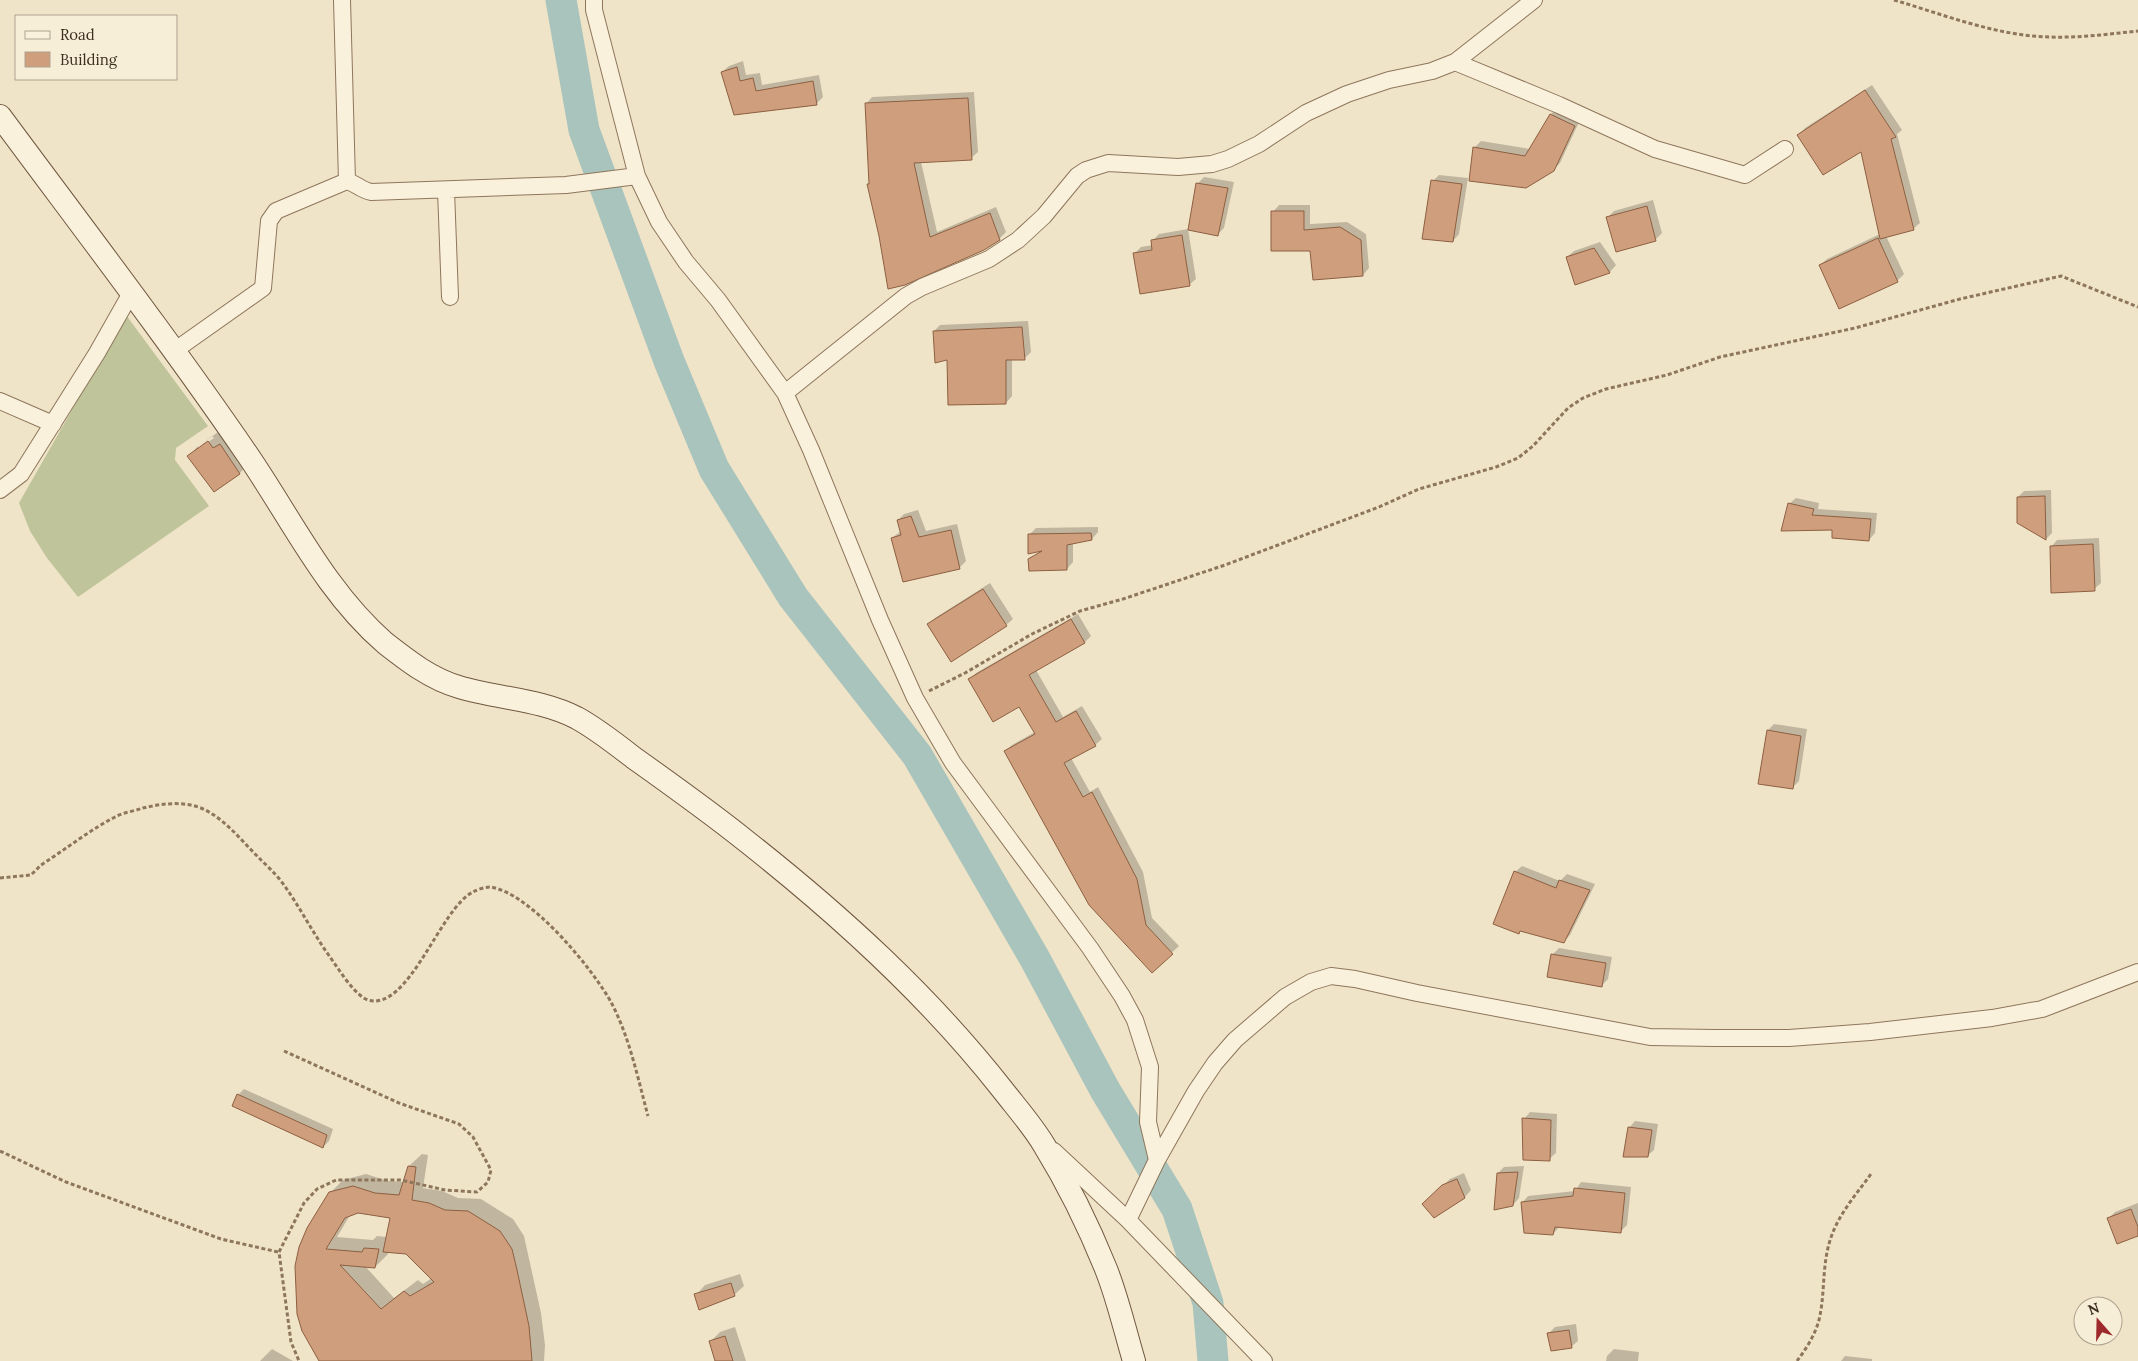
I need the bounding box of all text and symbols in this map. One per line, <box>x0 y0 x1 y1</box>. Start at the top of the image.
legend <box>15 15 178 80</box>
text: Road <box>60 25 95 44</box>
text: Building <box>60 50 118 69</box>
north arrow <box>2073 1296 2123 1346</box>
text: N <box>2085 1298 2102 1319</box>

